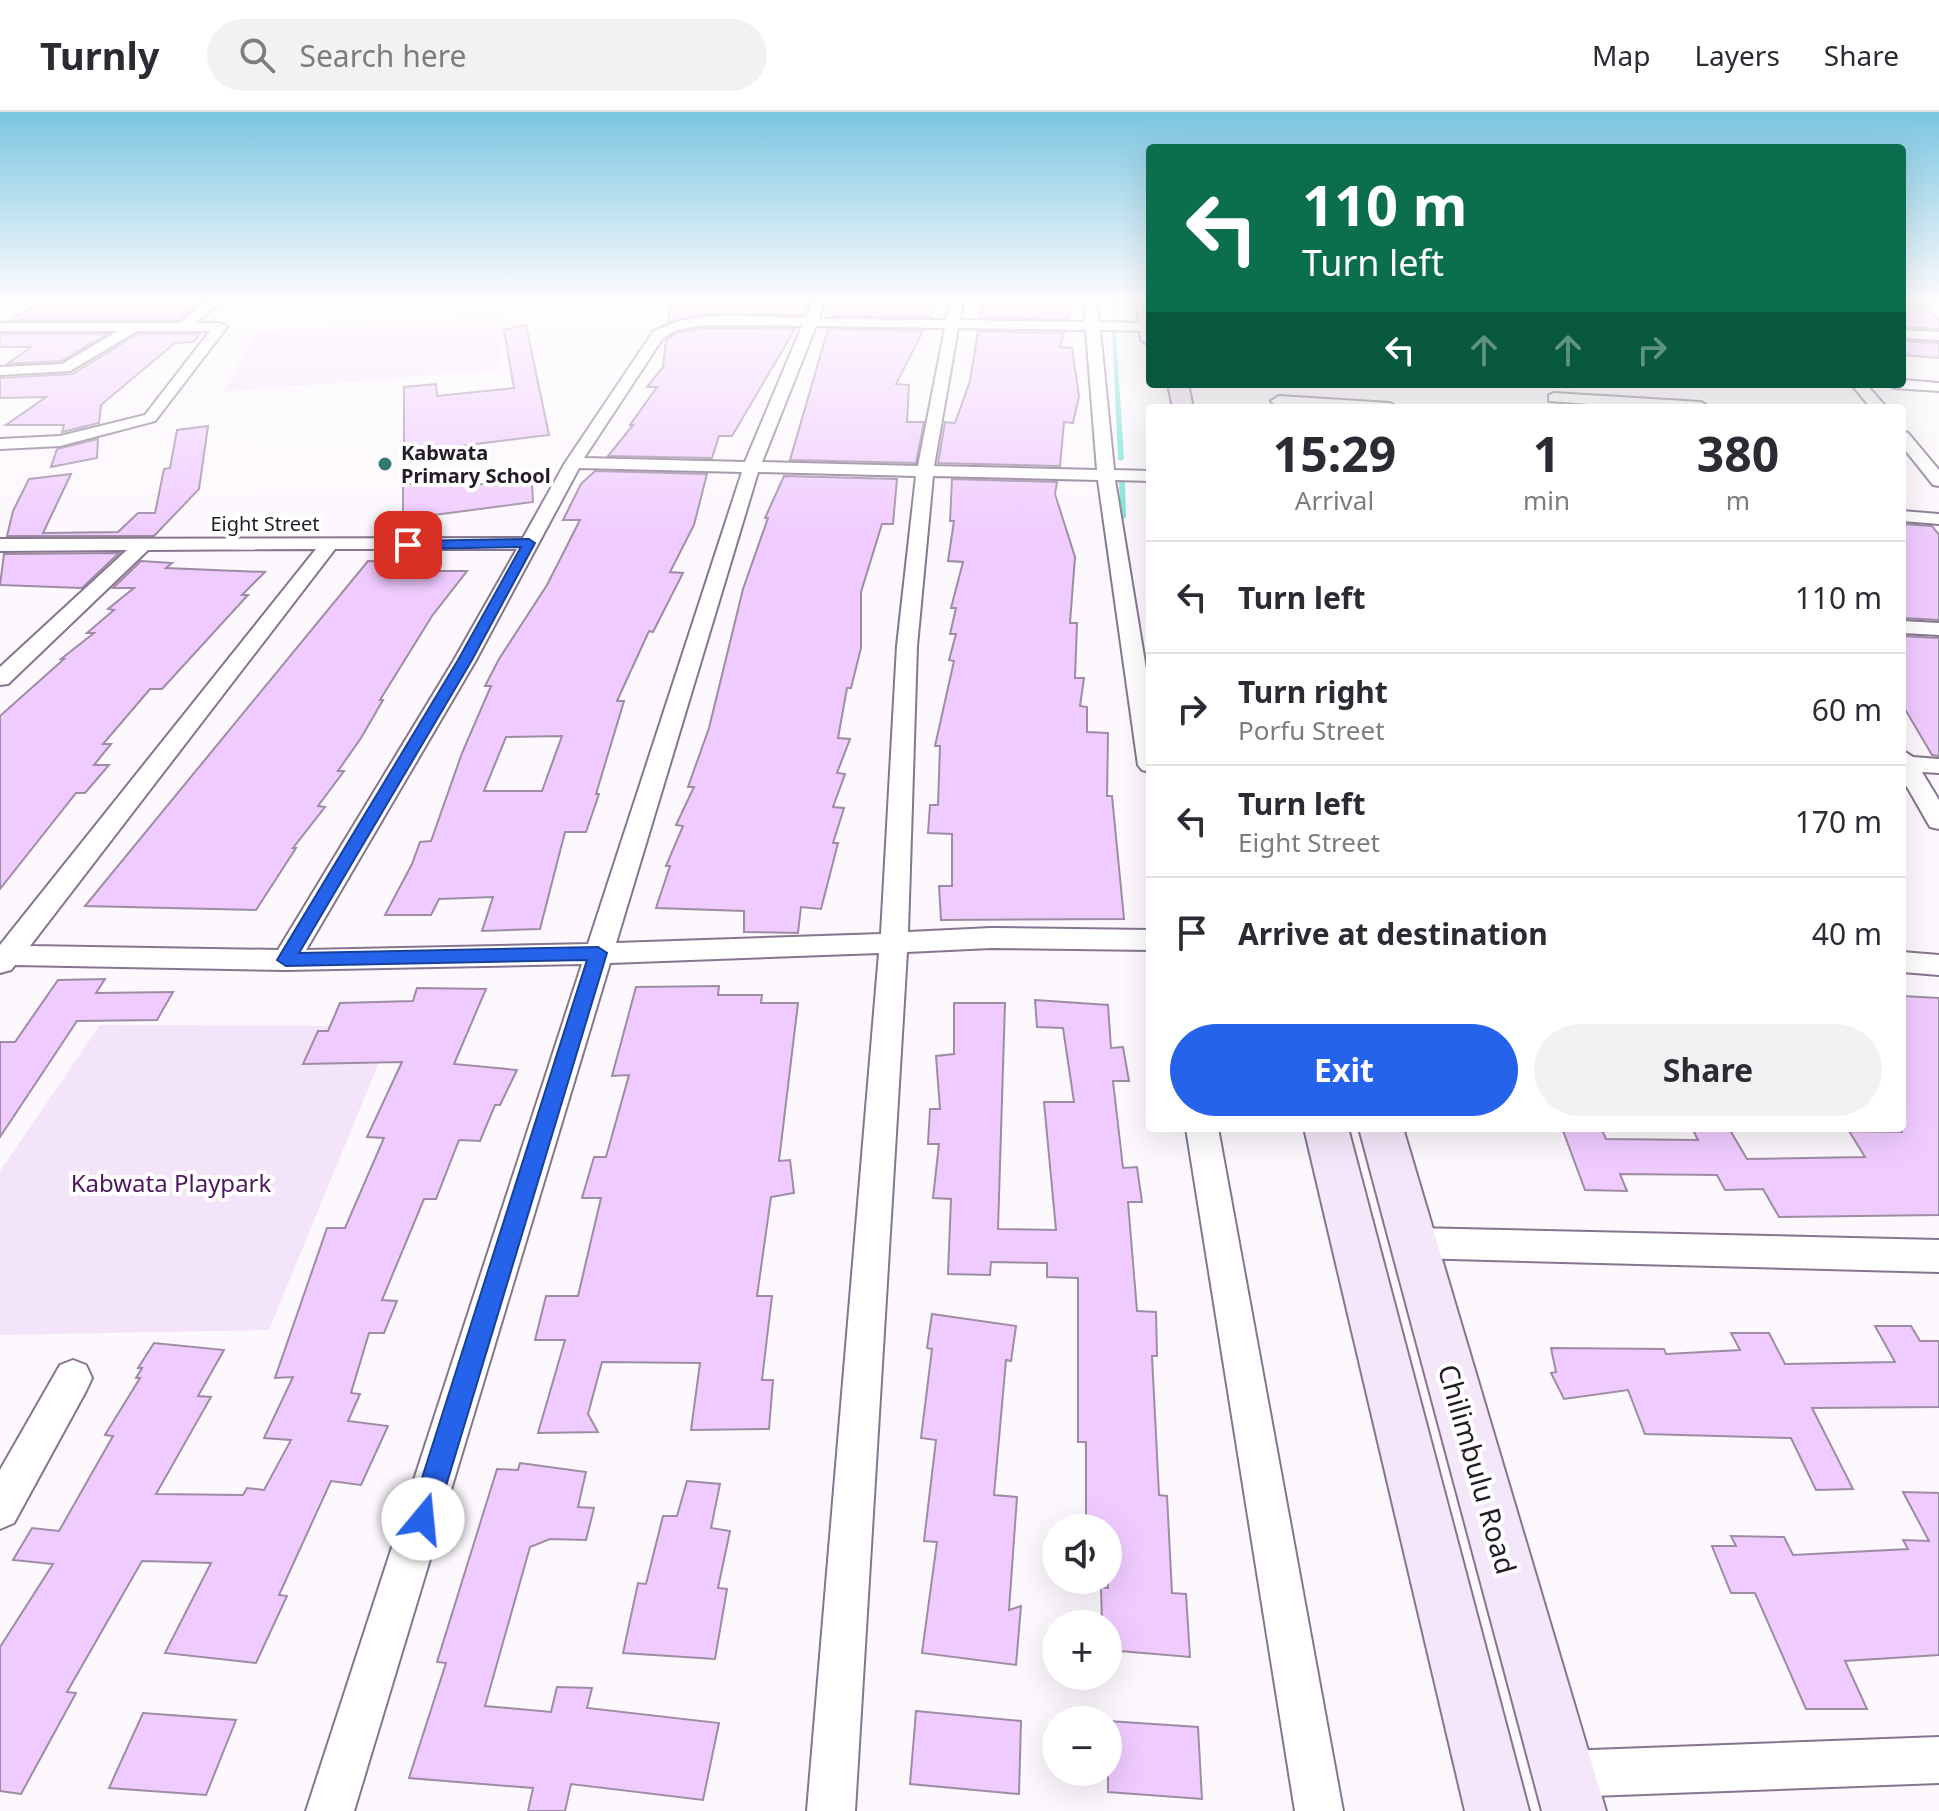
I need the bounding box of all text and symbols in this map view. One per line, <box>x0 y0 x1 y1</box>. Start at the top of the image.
search box <box>207 19 767 91</box>
text: Turnly <box>40 29 159 81</box>
icon: search <box>235 33 279 77</box>
text: Search here <box>299 35 466 76</box>
text: Map <box>1592 36 1650 74</box>
text: Layers <box>1694 36 1780 74</box>
text: Share <box>1824 36 1899 74</box>
text: 110 m <box>1302 166 1467 242</box>
icon: left <box>1170 176 1274 280</box>
text: Turn left <box>1302 238 1444 287</box>
icon: left <box>1378 328 1422 372</box>
icon: ahead <box>1462 328 1506 372</box>
icon: ahead <box>1546 328 1590 372</box>
icon: right <box>1630 328 1674 372</box>
text: 15:29 <box>1273 421 1396 486</box>
text: 1 <box>1533 421 1560 486</box>
text: 380 <box>1697 421 1779 486</box>
place label: Kabwata Primary School <box>401 439 551 489</box>
marker: Kabwata Primary School <box>376 455 394 473</box>
text: Arrival <box>1295 482 1374 518</box>
text: min <box>1523 482 1570 518</box>
text: m <box>1726 482 1750 518</box>
street label: Eight Street <box>210 510 320 537</box>
pin <box>374 511 442 579</box>
icon: arrive <box>386 523 430 567</box>
icon: left <box>1170 575 1214 619</box>
text: Turn left <box>1238 577 1366 618</box>
text: 110 m <box>1795 577 1882 618</box>
text: Turn right <box>1238 671 1388 712</box>
icon: right <box>1170 687 1214 731</box>
text: 60 m <box>1812 689 1882 730</box>
text: Porfu Street <box>1238 712 1385 748</box>
text: Turn left <box>1238 783 1366 824</box>
icon: left <box>1170 799 1214 843</box>
text: 170 m <box>1795 801 1882 842</box>
text: Eight Street <box>1238 824 1380 860</box>
icon: arrive <box>1170 911 1214 955</box>
text: Arrive at destination <box>1238 913 1548 954</box>
text: 40 m <box>1812 913 1882 954</box>
button: Exit <box>1170 1024 1518 1116</box>
button: Share <box>1534 1024 1882 1116</box>
park label: Kabwata Playpark <box>71 1166 272 1199</box>
street label: Chilimbulu Road <box>1430 1360 1526 1578</box>
position arrow <box>381 1477 465 1561</box>
map controls <box>1042 1514 1122 1786</box>
button: sound <box>1042 1514 1122 1594</box>
button: + <box>1042 1610 1122 1690</box>
button: − <box>1042 1706 1122 1786</box>

